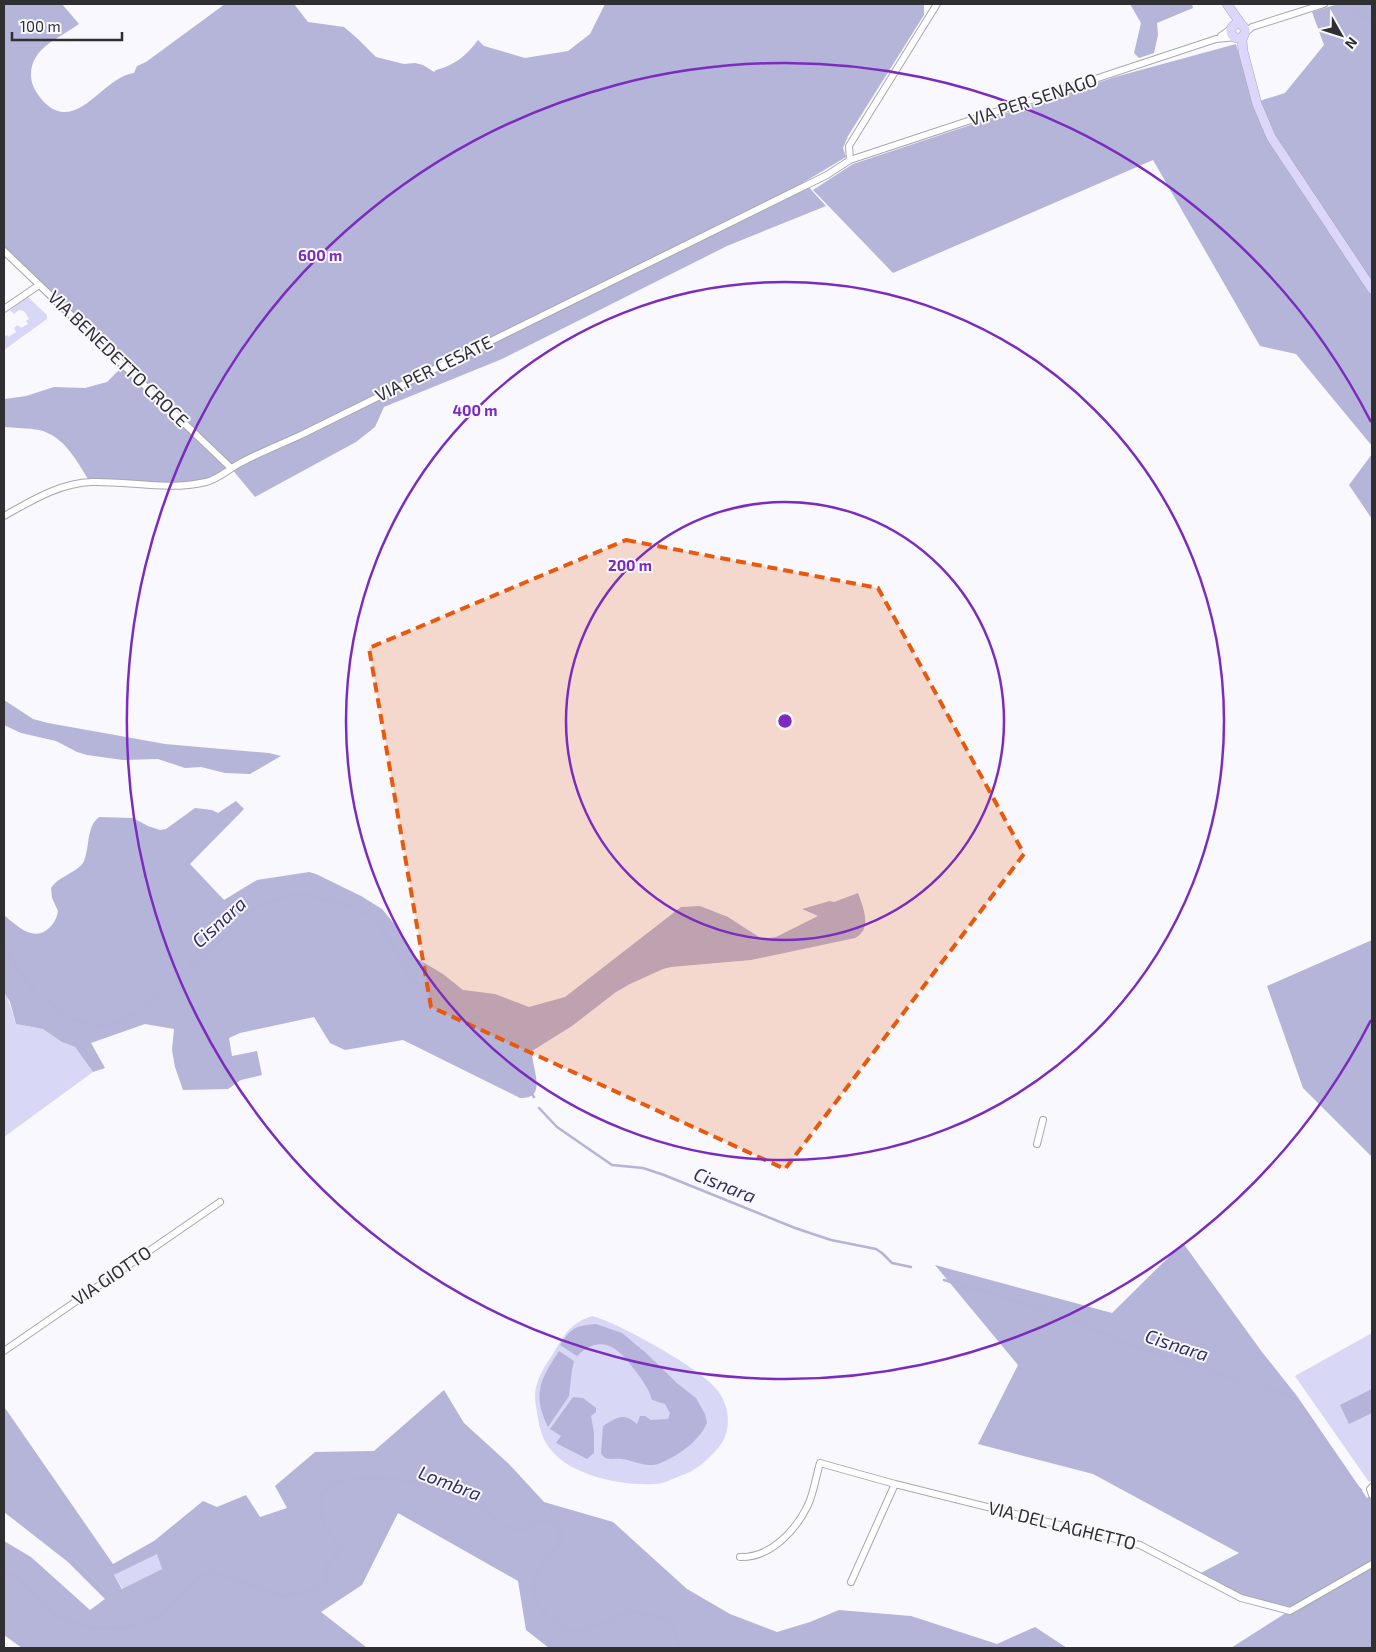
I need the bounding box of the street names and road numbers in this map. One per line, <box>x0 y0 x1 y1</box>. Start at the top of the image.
street label: VIA PER SENAGO <box>966 68 1100 130</box>
street label: VIA BENEDETTO CROCE <box>44 285 194 431</box>
street label: VIA PER CESATE <box>371 330 496 406</box>
street label: VIA GIOTTO <box>68 1241 155 1310</box>
street label: VIA DEL LAGHETTO <box>986 1496 1139 1554</box>

